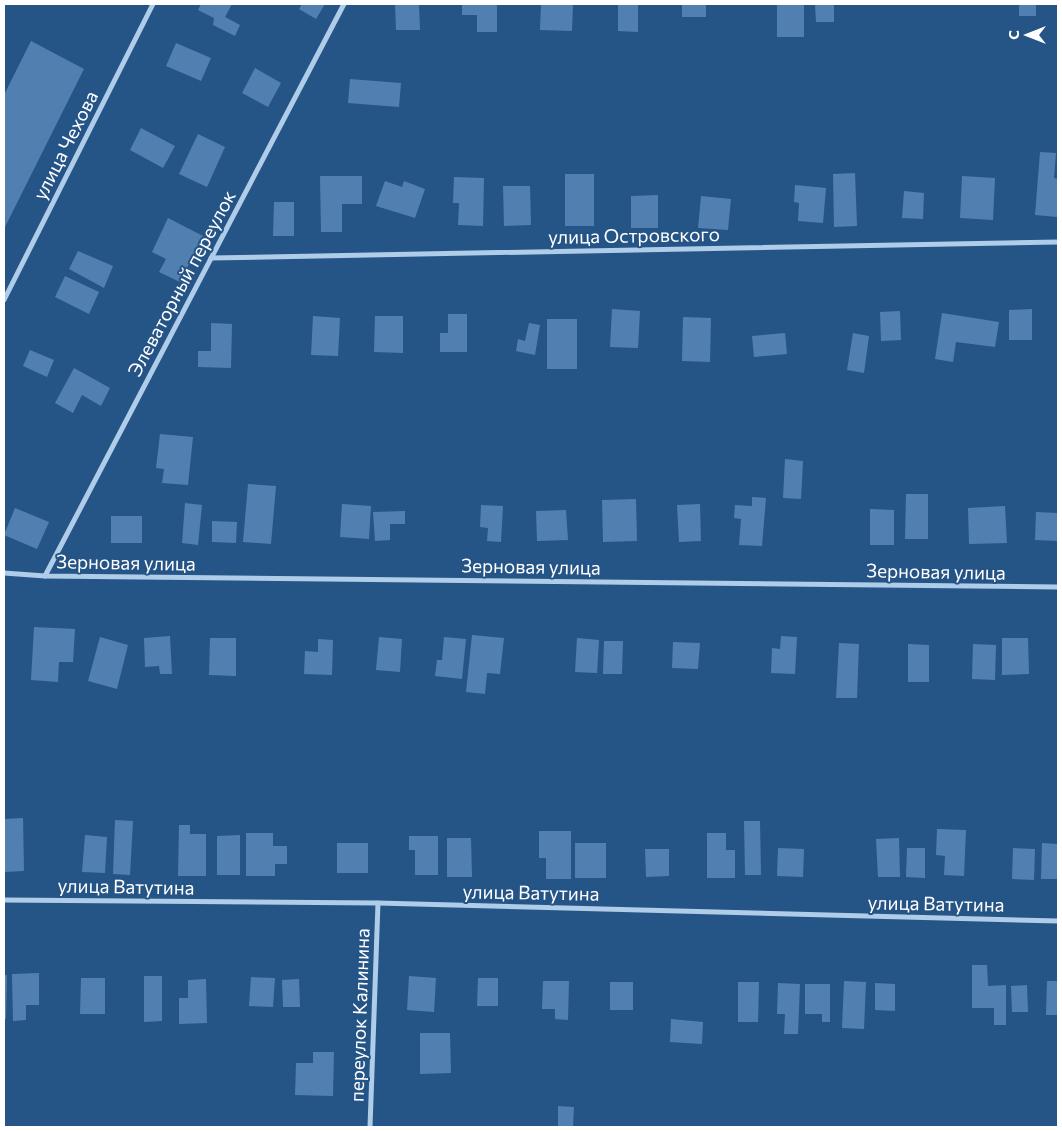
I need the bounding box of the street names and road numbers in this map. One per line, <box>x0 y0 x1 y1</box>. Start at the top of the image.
street label: улица Чехова <box>28 87 102 203</box>
street label: Элеваторный переулок <box>122 186 240 380</box>
street label: улица Островского <box>548 222 720 248</box>
street label: Зерновая улица <box>56 549 196 575</box>
street label: Зерновая улица <box>461 553 601 579</box>
street label: Зерновая улица <box>866 558 1006 584</box>
street label: улица Ватутина <box>57 873 195 899</box>
street label: улица Ватутина <box>462 879 600 905</box>
street label: улица Ватутина <box>867 890 1005 916</box>
street label: переулок Калинина <box>344 928 374 1102</box>

